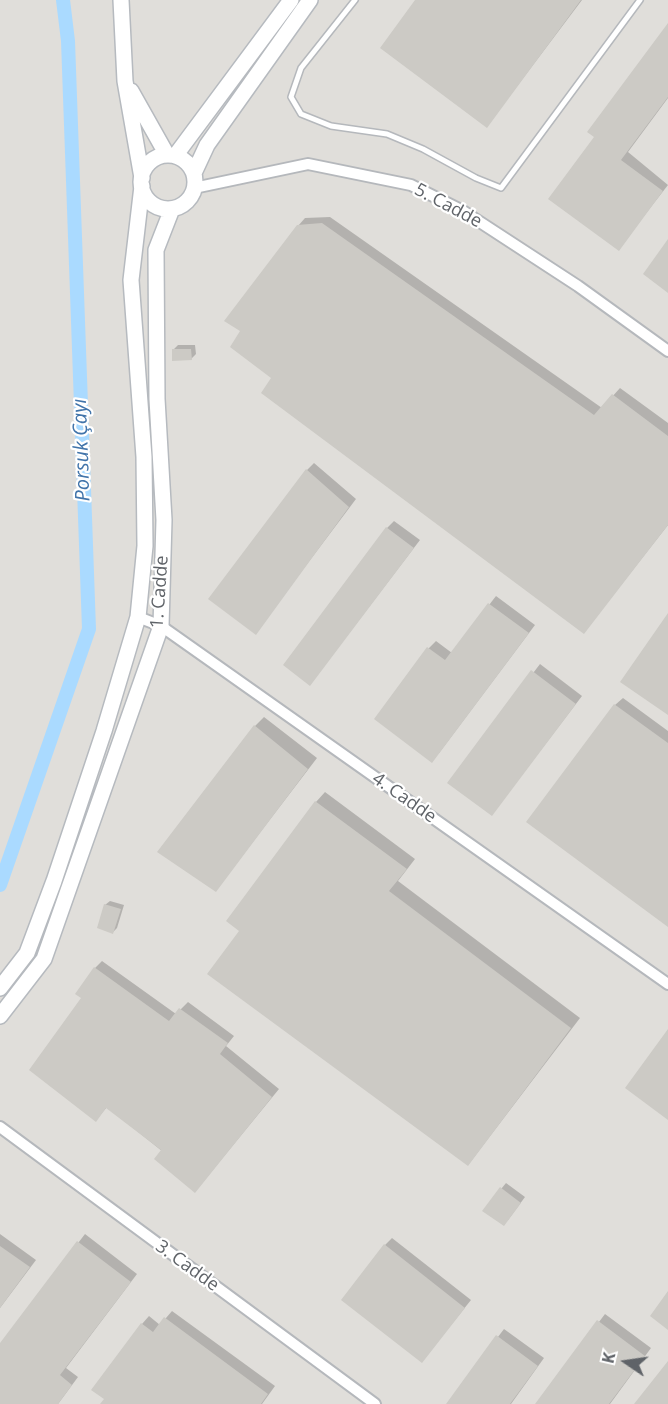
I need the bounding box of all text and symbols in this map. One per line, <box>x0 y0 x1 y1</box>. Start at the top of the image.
street label: 5. Cadde <box>411 179 485 233</box>
water label: Porsuk Çayı <box>68 398 96 502</box>
street label: 1. Cadde <box>147 555 173 629</box>
street label: 4. Cadde <box>368 768 440 828</box>
street label: 3. Cadde <box>151 1236 223 1296</box>
north arrow <box>596 1332 656 1392</box>
text: K <box>597 1350 620 1366</box>

